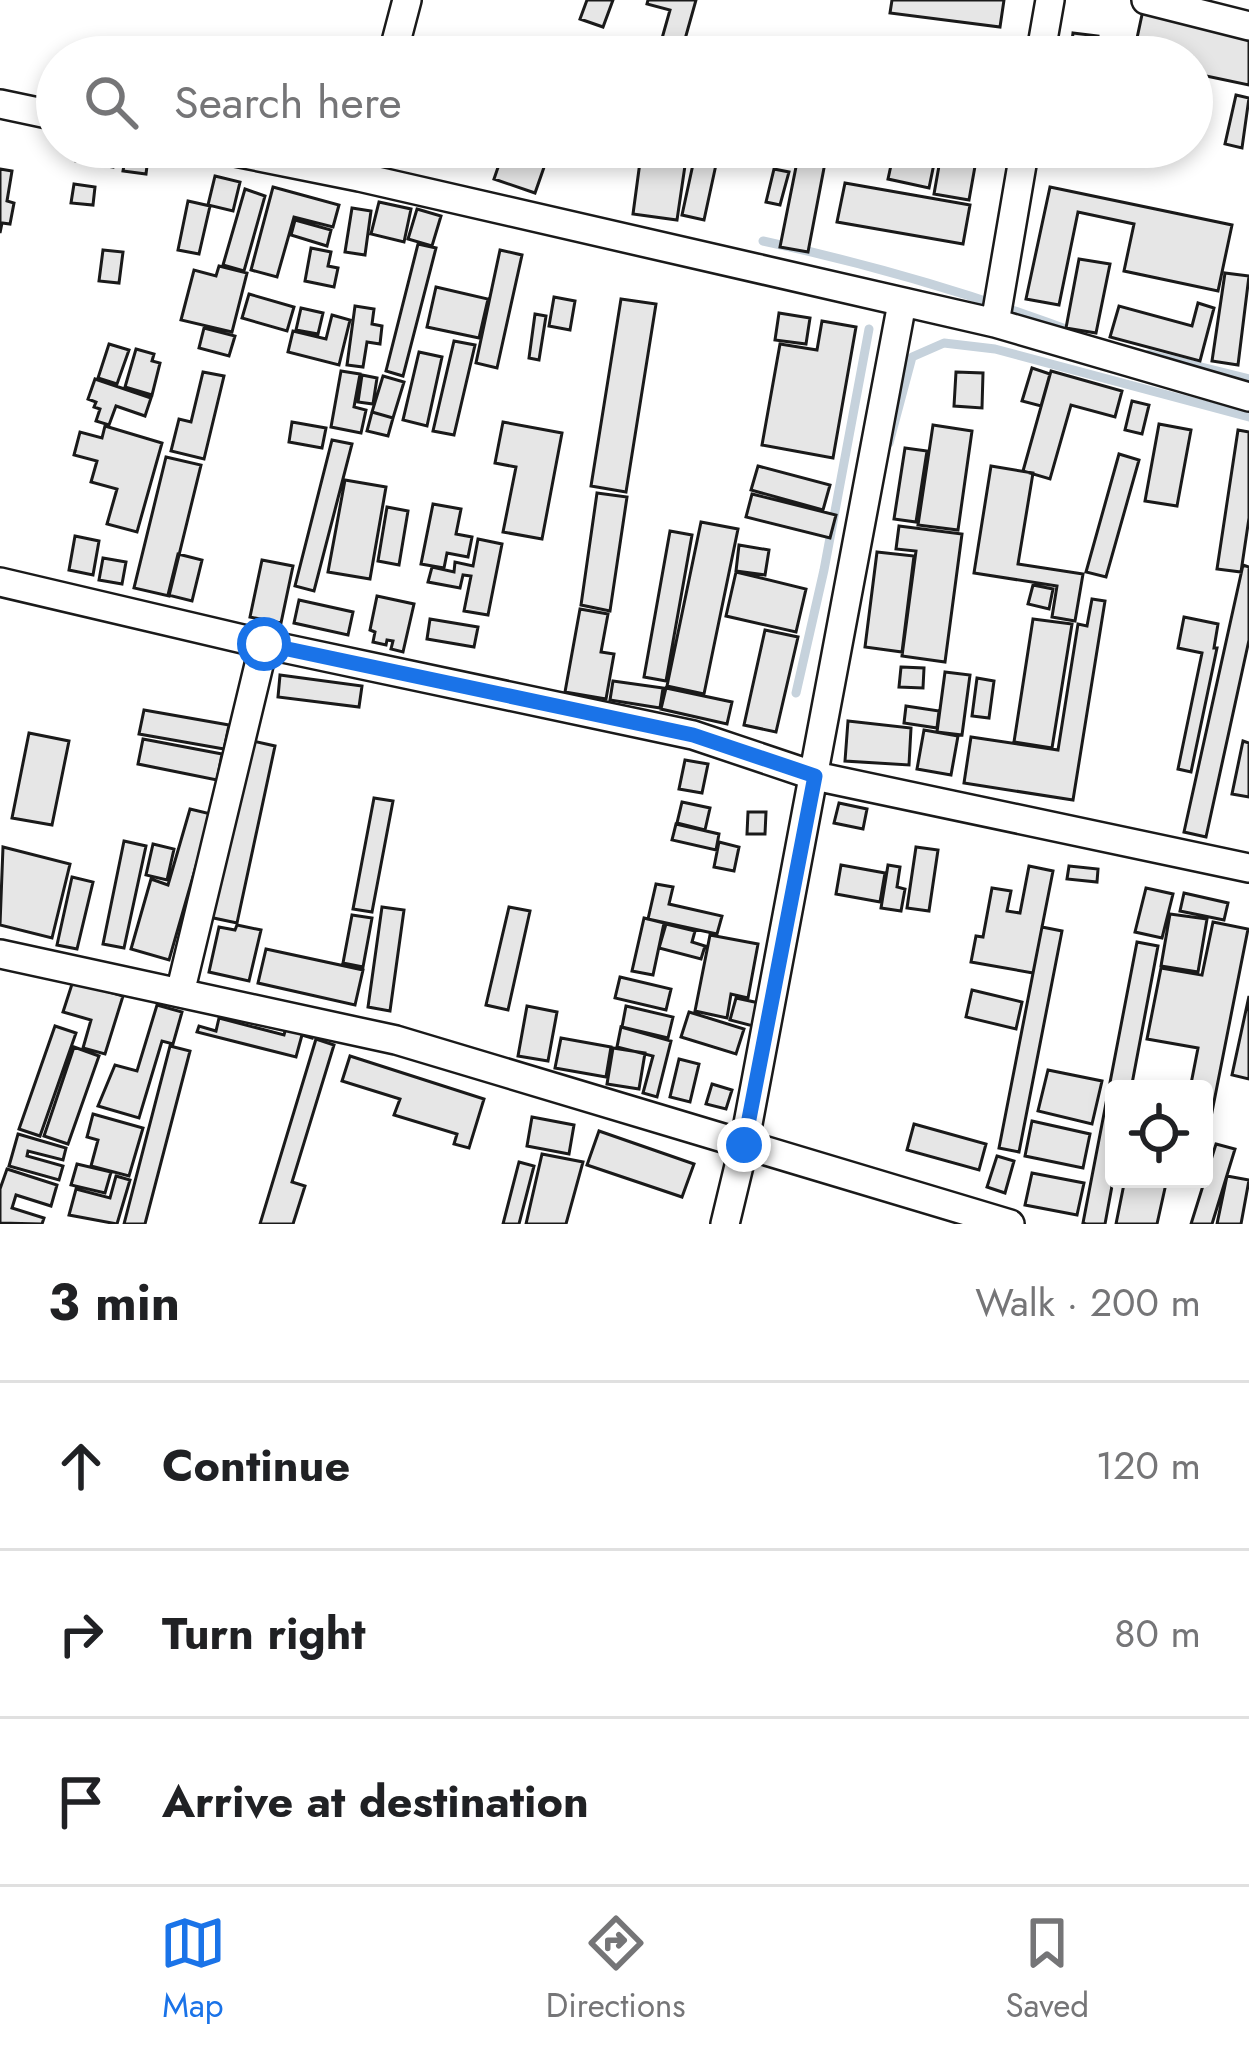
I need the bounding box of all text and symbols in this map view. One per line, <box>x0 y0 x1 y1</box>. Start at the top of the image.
search box <box>36 36 1213 168</box>
icon: search <box>78 69 144 135</box>
text: Search here <box>174 70 402 135</box>
route start <box>237 617 291 671</box>
map controls <box>1105 1080 1213 1188</box>
button: locate <box>1105 1080 1213 1188</box>
route end <box>717 1118 771 1172</box>
text: 3 min <box>48 1265 180 1339</box>
text: Walk · 200 m <box>975 1274 1201 1331</box>
icon: ahead <box>48 1433 114 1499</box>
text: Continue <box>162 1433 350 1498</box>
text: 120 m <box>1096 1437 1201 1494</box>
icon: right <box>48 1601 114 1667</box>
text: Turn right <box>162 1601 366 1666</box>
text: 80 m <box>1114 1605 1201 1662</box>
icon: arrive <box>48 1769 114 1835</box>
text: Arrive at destination <box>162 1769 589 1834</box>
tab: Map <box>160 1910 226 2029</box>
tab: Directions <box>546 1910 686 2029</box>
tab: Saved <box>1005 1910 1089 2029</box>

